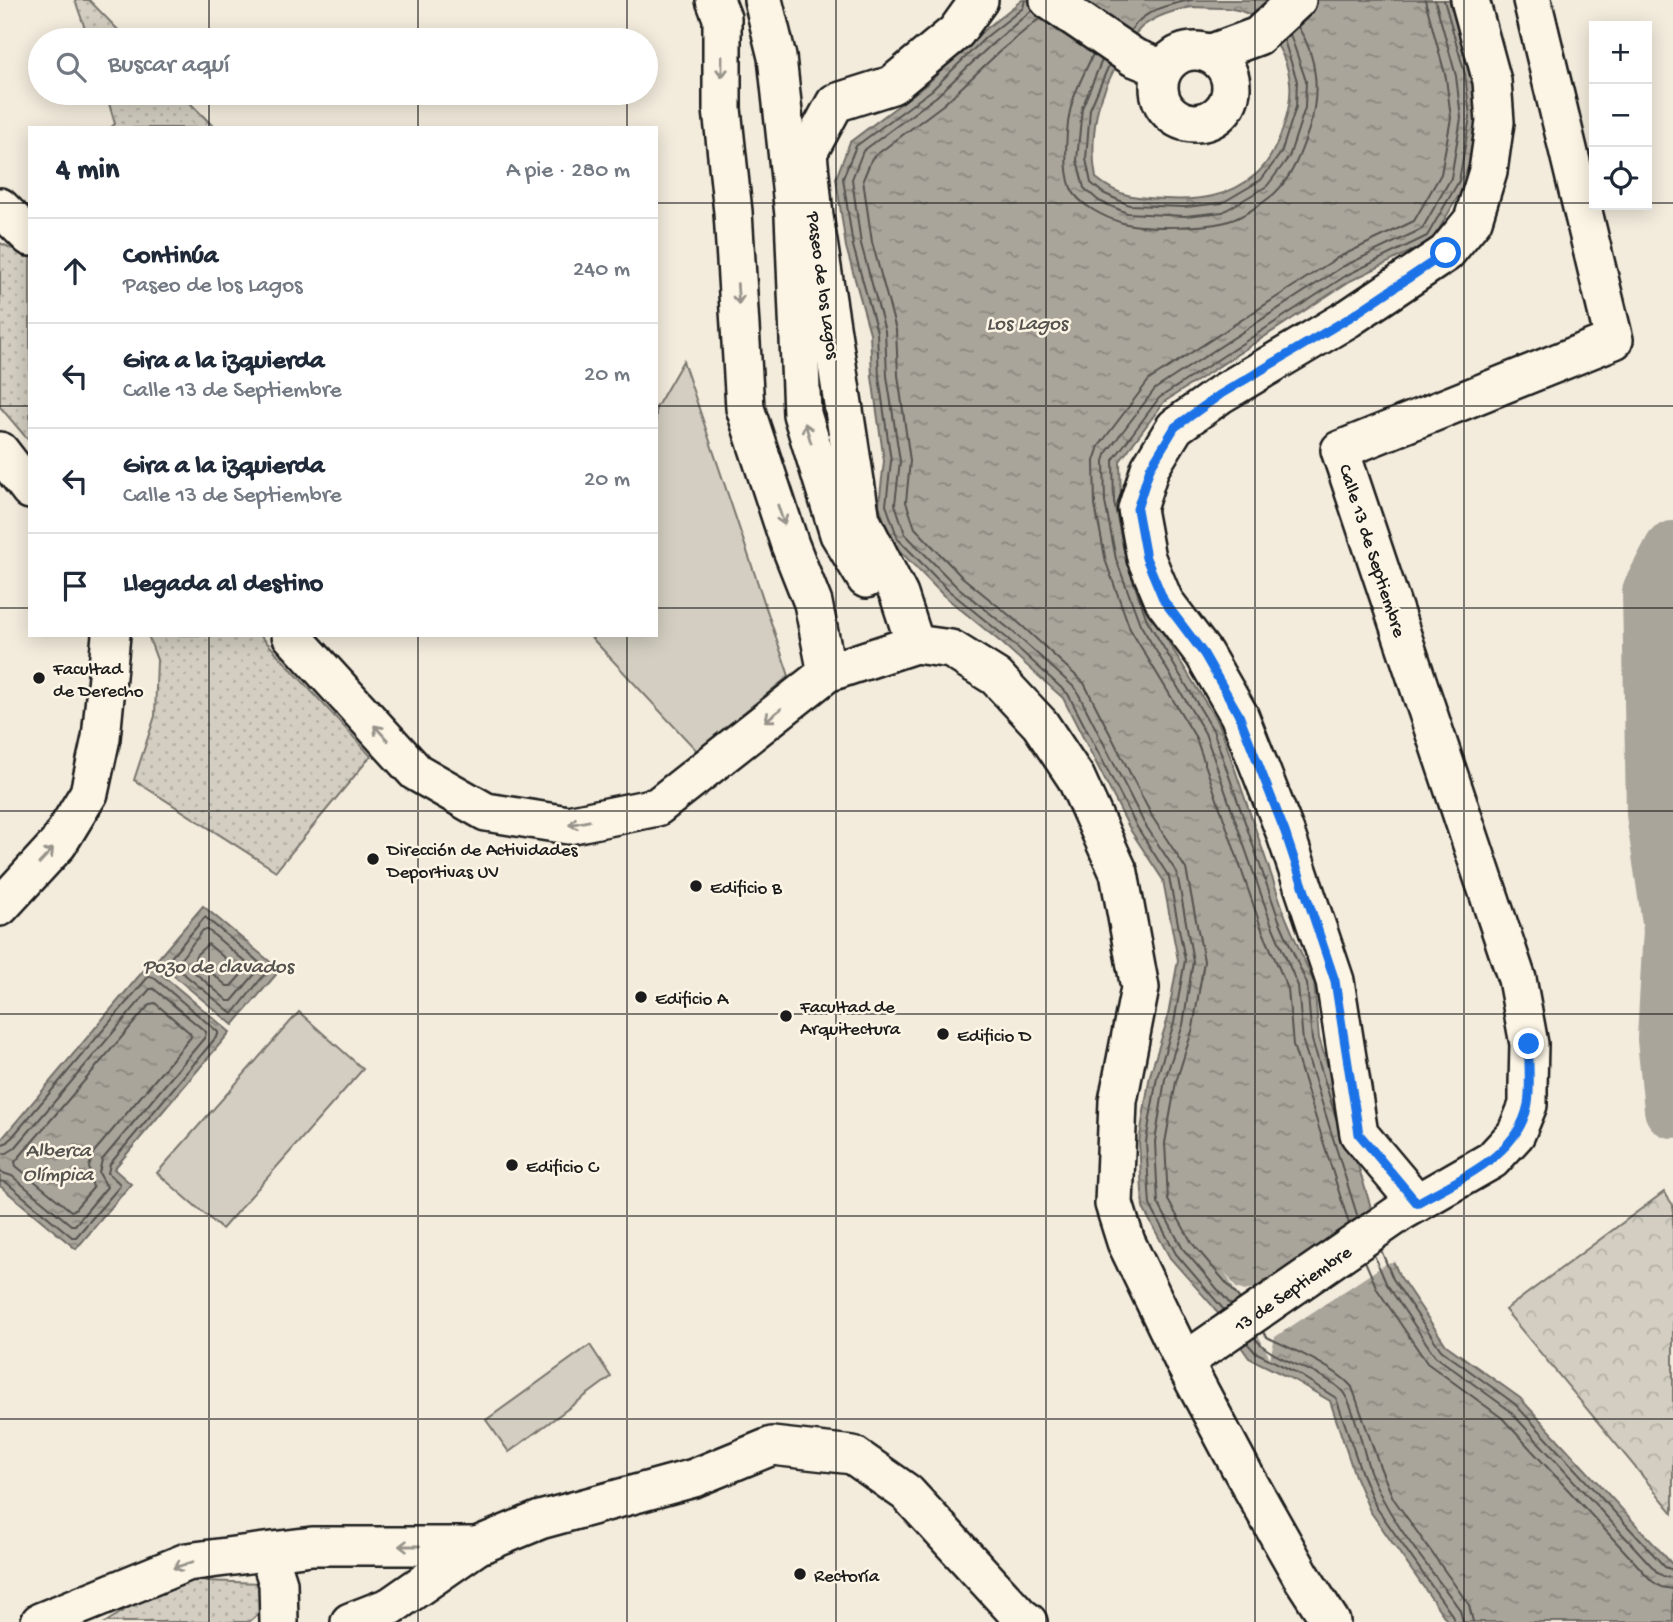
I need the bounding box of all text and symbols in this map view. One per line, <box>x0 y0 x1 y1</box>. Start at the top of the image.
map controls <box>1589 21 1652 210</box>
button: + <box>1589 21 1652 84</box>
search box <box>28 28 658 105</box>
icon: search <box>52 48 90 86</box>
text: Buscar aquí <box>108 51 230 82</box>
one-way arrow <box>715 55 729 78</box>
button: − <box>1589 84 1652 147</box>
button: locate <box>1589 147 1652 210</box>
text: 4 min <box>56 154 119 189</box>
text: A pie · 280 m <box>506 158 630 185</box>
street label: Paseo de los Lagos <box>800 209 843 362</box>
route start <box>1430 237 1461 268</box>
text: Continúa <box>123 242 218 273</box>
icon: ahead <box>56 252 94 290</box>
text: 240 m <box>573 257 630 284</box>
text: Paseo de los Lagos <box>123 273 303 300</box>
one-way arrow <box>732 282 745 304</box>
water label: Los Lagos <box>986 313 1070 338</box>
text: Gira a la izquierda <box>123 347 325 378</box>
icon: left <box>56 357 94 395</box>
text: 20 m <box>584 362 630 389</box>
text: Calle 13 de Septiembre <box>123 378 342 405</box>
one-way arrow <box>801 423 813 445</box>
text: Gira a la izquierda <box>123 452 325 483</box>
icon: left <box>56 462 94 500</box>
street label: Calle 13 de Septiembre <box>1332 462 1410 641</box>
text: 20 m <box>584 467 630 494</box>
text: Calle 13 de Septiembre <box>123 483 342 510</box>
one-way arrow <box>775 504 788 526</box>
icon: arrive <box>56 567 94 605</box>
text: Llegada al destino <box>123 570 323 601</box>
place label: Facultad de Derecho <box>52 659 144 704</box>
marker: Facultad de Derecho <box>31 670 47 686</box>
one-way arrow <box>764 708 783 723</box>
one-way arrow <box>372 725 389 742</box>
one-way arrow <box>568 817 591 830</box>
place label: Dirección de Actividades Deportivas UV <box>385 840 579 885</box>
one-way arrow <box>38 847 54 865</box>
marker: Dirección de Actividades Deportivas UV <box>365 851 381 867</box>
marker: Edificio B <box>688 878 704 894</box>
place label: Edificio B <box>710 878 783 901</box>
water label: Pozo de clavados <box>142 956 296 981</box>
marker: Edificio A <box>633 989 649 1005</box>
place label: Edificio A <box>655 989 730 1012</box>
place label: Facultad de Arquitectura <box>799 997 902 1042</box>
marker: Facultad de Arquitectura <box>778 1008 794 1024</box>
marker: Edificio D <box>935 1026 951 1042</box>
place label: Edificio D <box>957 1026 1032 1049</box>
route end <box>1513 1028 1544 1059</box>
water label: Alberca Olímpica <box>23 1140 95 1189</box>
marker: Edificio C <box>504 1157 520 1173</box>
place label: Edificio C <box>526 1157 600 1180</box>
street label: 13 de Septiembre <box>1230 1242 1357 1339</box>
one-way arrow <box>398 1539 421 1553</box>
one-way arrow <box>172 1559 194 1572</box>
marker: Rectoría <box>792 1566 808 1582</box>
place label: Rectoría <box>814 1566 881 1589</box>

